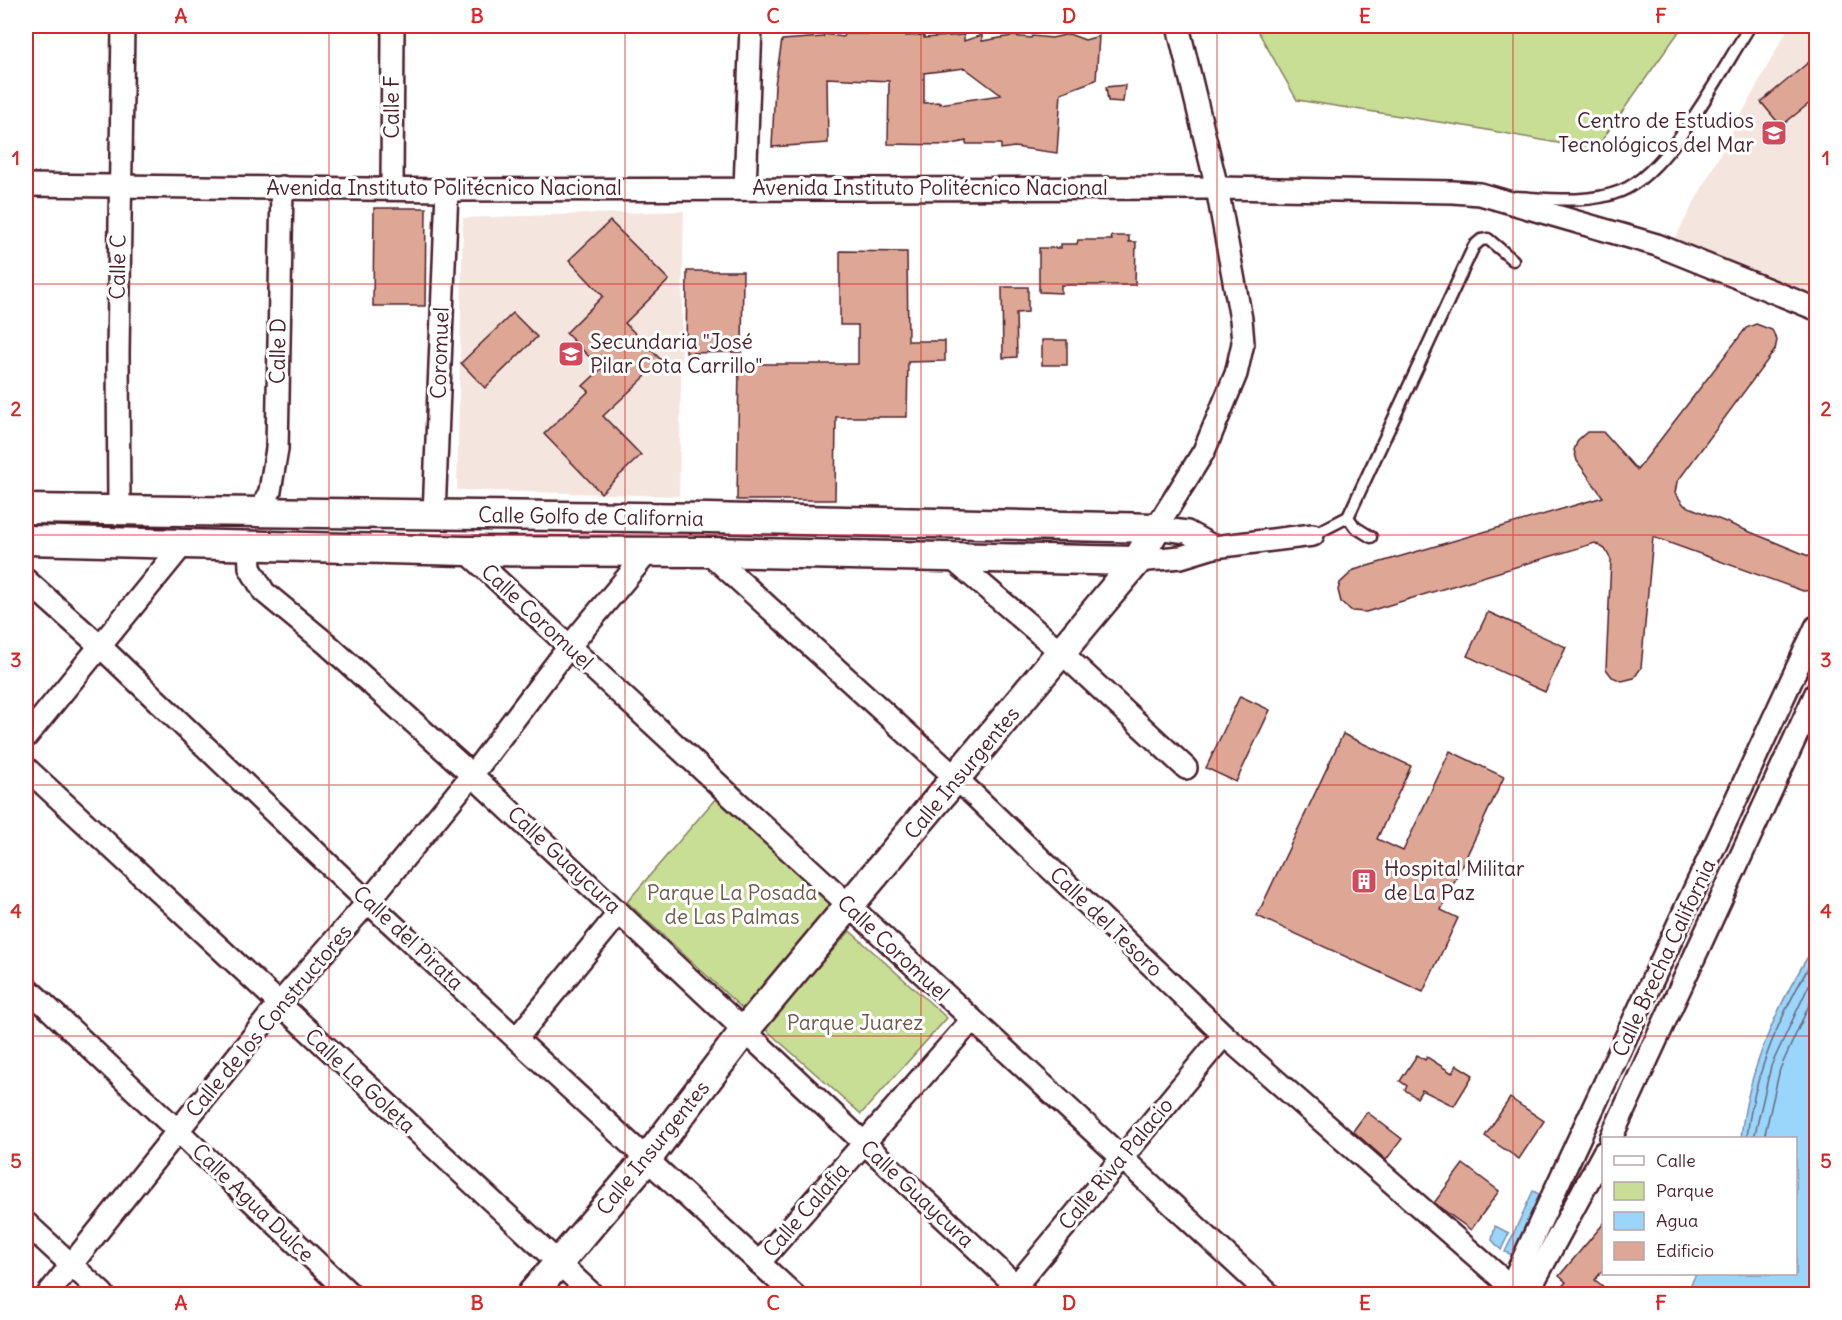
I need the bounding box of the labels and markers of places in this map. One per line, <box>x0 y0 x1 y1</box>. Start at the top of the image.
place label: Centro de Estudios Tecnológicos del Mar <box>1558 107 1754 158</box>
school or university icon: Centro de Estudios Tecnológicos del Mar <box>1759 118 1789 148</box>
place label: Secundaria "José Pilar Cota Carrillo" <box>590 328 762 379</box>
school or university icon: Secundaria "José Pilar Cota Carrillo" <box>556 339 586 369</box>
place label: Hospital Militar de La Paz <box>1384 855 1525 906</box>
building icon: Hospital Militar de La Paz <box>1349 866 1379 896</box>

